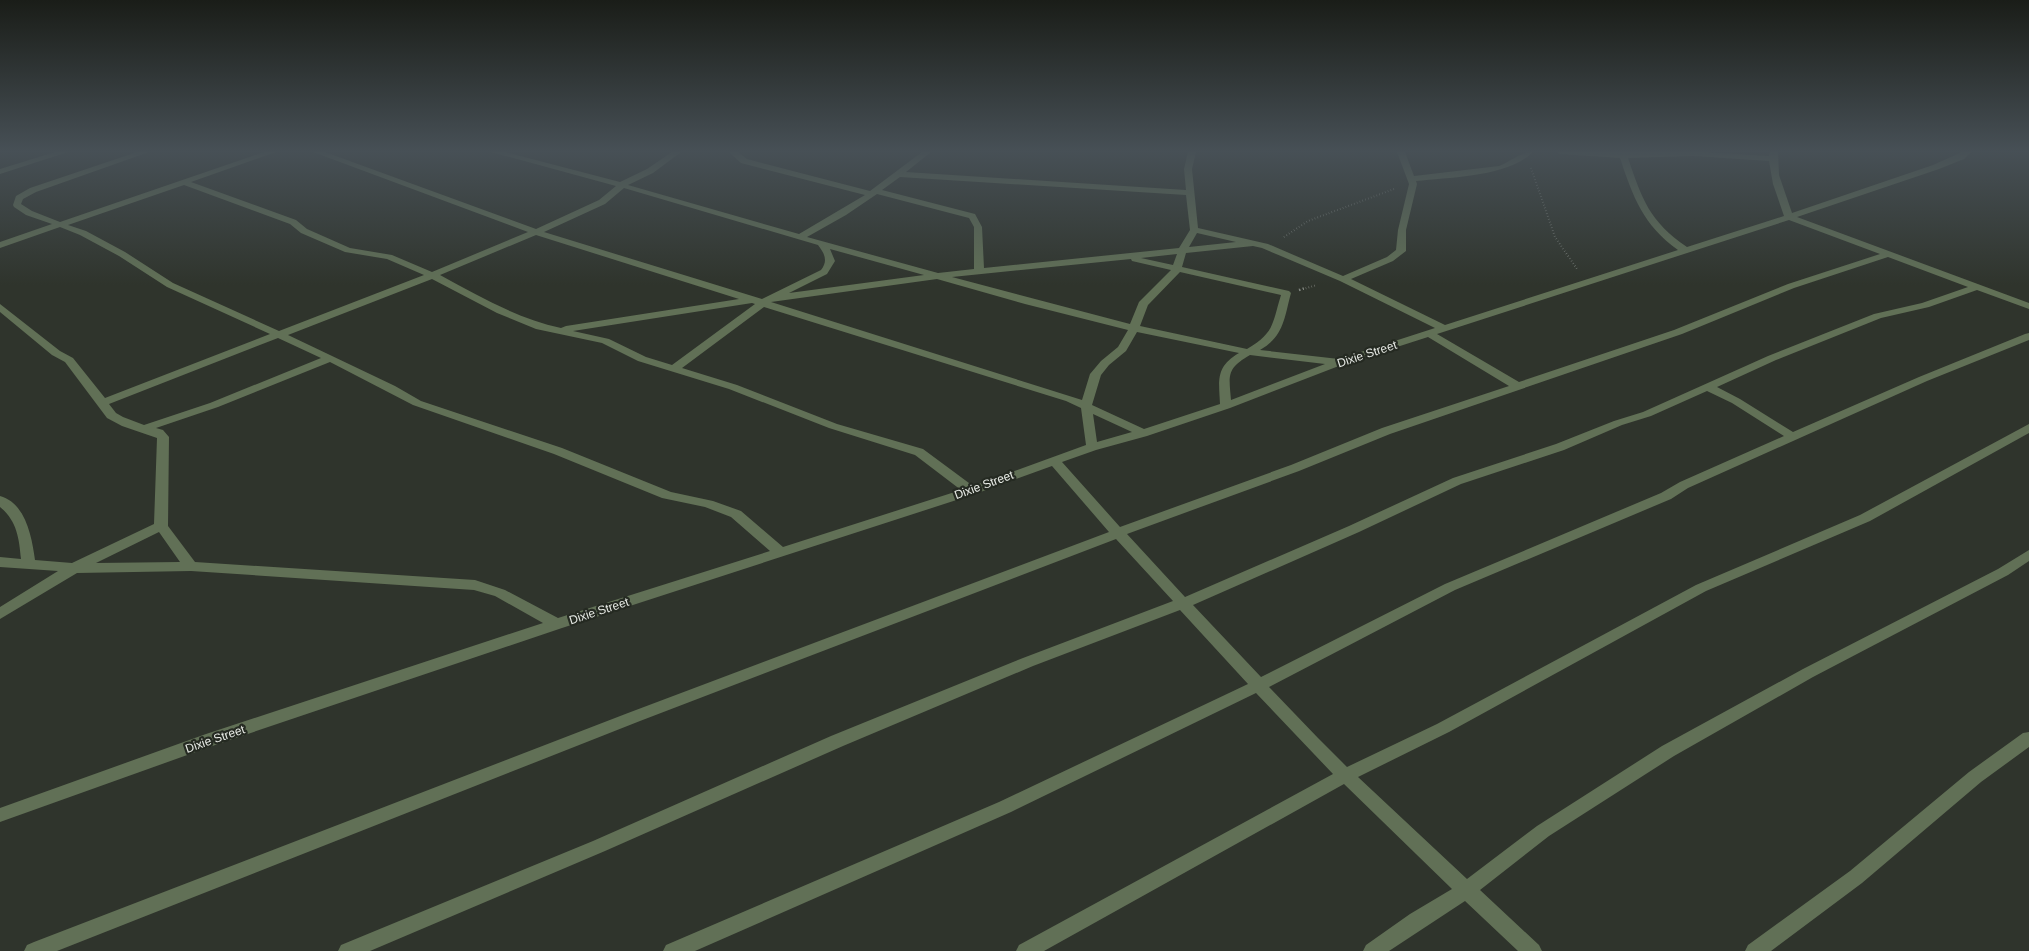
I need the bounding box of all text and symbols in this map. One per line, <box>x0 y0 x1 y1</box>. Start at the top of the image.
street label: Dixie Street <box>1335 338 1399 370</box>
street label: Dixie Street <box>952 468 1016 502</box>
street label: Dixie Street <box>567 595 631 627</box>
street label: Dixie Street <box>183 722 247 756</box>

